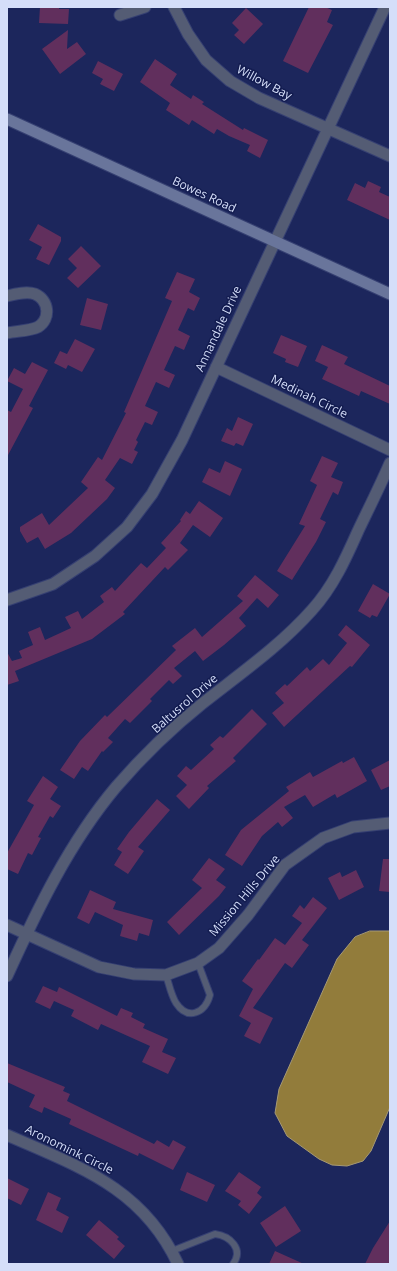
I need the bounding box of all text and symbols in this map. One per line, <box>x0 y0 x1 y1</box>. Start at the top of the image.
street label: Willow Bay <box>234 63 294 103</box>
street label: Bowes Road <box>170 174 238 216</box>
street label: Annandale Drive <box>193 284 245 374</box>
street label: Medinah Circle <box>268 372 350 422</box>
street label: Baltusrol Drive <box>149 672 221 736</box>
street label: Mission Hills Drive <box>207 852 283 940</box>
street label: Aronomink Circle <box>23 1122 115 1178</box>

